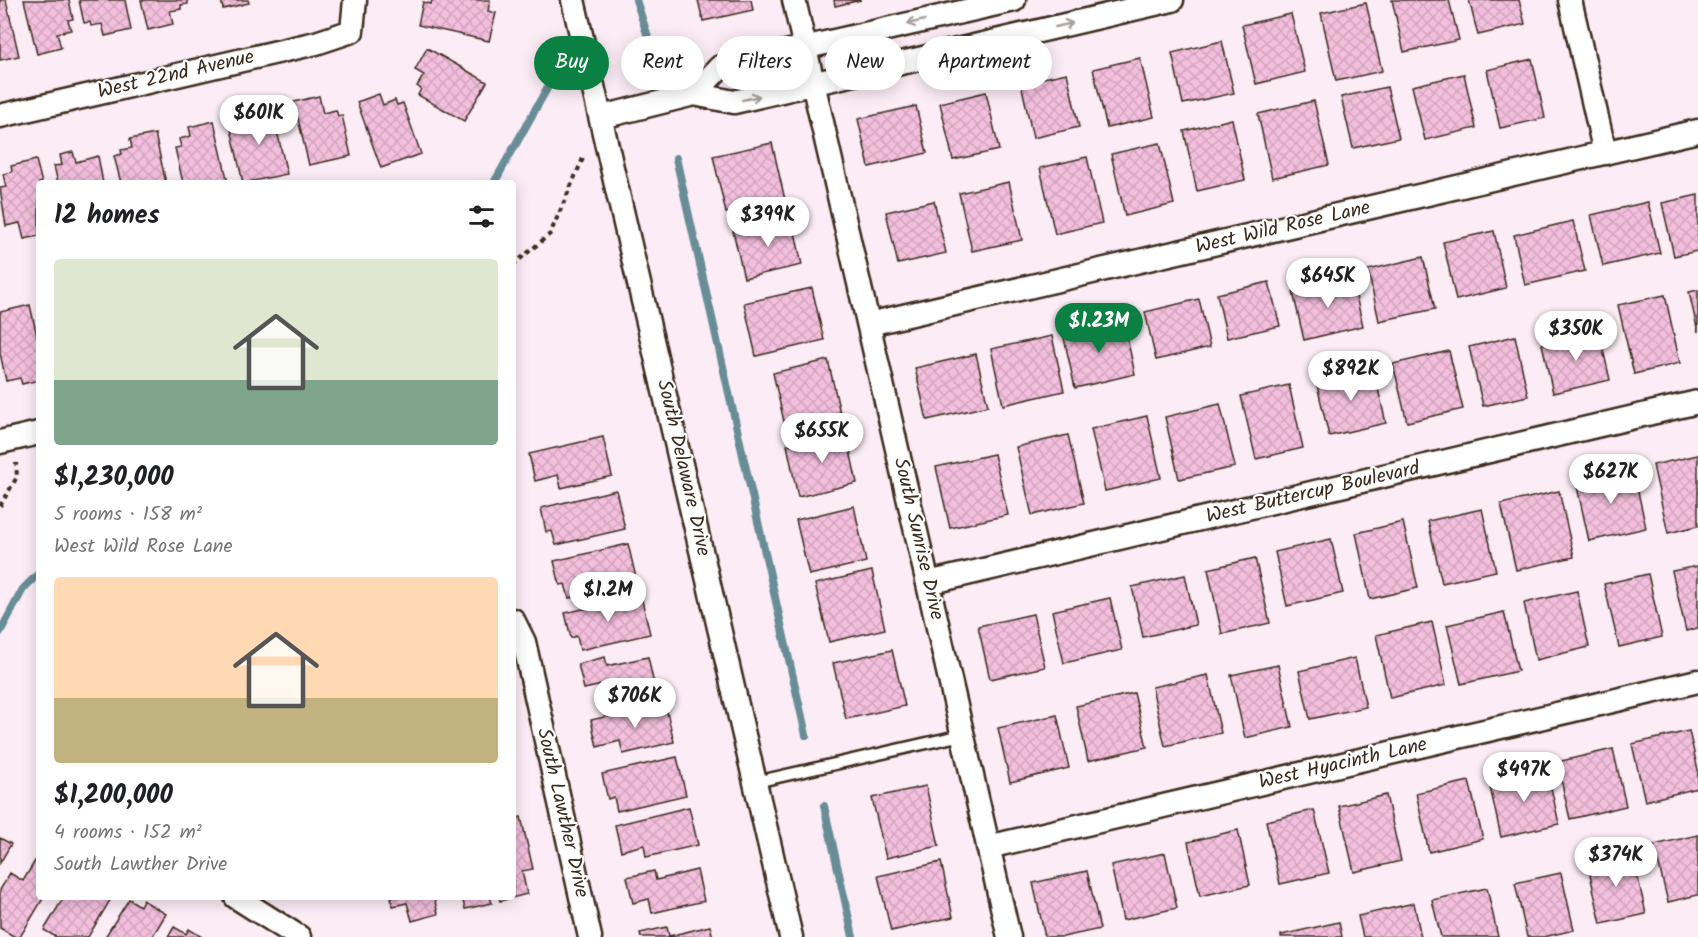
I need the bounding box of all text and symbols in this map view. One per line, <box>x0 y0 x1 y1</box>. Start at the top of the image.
one-way arrow <box>907 17 926 29</box>
one-way arrow <box>1054 19 1073 31</box>
chip: Buy <box>534 36 609 90</box>
chip: Rent <box>621 36 704 90</box>
chip: Filters <box>716 36 813 90</box>
chip: New <box>825 36 905 90</box>
chip: Apartment <box>917 36 1052 90</box>
street label: West 22nd Avenue <box>95 41 257 109</box>
one-way arrow <box>741 92 760 104</box>
pin: $601K <box>217 95 301 146</box>
text: $601K <box>233 98 285 130</box>
street label: West Wild Rose Lane <box>1192 192 1374 264</box>
text: 12 homes <box>54 195 160 237</box>
pin: $399K <box>726 197 810 248</box>
icon: filters <box>465 200 498 233</box>
text: $399K <box>740 200 796 232</box>
pin: $645K <box>1286 258 1370 309</box>
text: $645K <box>1300 261 1356 293</box>
icon: home <box>222 298 330 406</box>
pin: $1.23M <box>1050 303 1148 354</box>
text: $1.23M <box>1069 306 1129 338</box>
pin: $350K <box>1534 311 1618 362</box>
text: $350K <box>1548 314 1604 346</box>
pin: $892K <box>1309 351 1393 402</box>
text: $892K <box>1322 354 1380 386</box>
street label: South Delaware Drive <box>647 377 719 559</box>
pin: $655K <box>780 413 864 464</box>
text: $655K <box>795 416 849 448</box>
street label: West Buttercup Boulevard <box>1203 453 1424 533</box>
pin: $627K <box>1569 454 1653 505</box>
street label: South Sunrise Drive <box>884 455 952 623</box>
text: $1,230,000 <box>54 457 174 499</box>
text: $627K <box>1583 457 1639 489</box>
text: 5 rooms · 158 m² <box>54 499 202 531</box>
text: West Wild Rose Lane <box>54 531 232 563</box>
pin: $1.2M <box>566 572 650 623</box>
text: $1.2M <box>583 575 633 607</box>
icon: home <box>222 616 330 724</box>
pin: $706K <box>593 678 677 729</box>
text: $706K <box>608 681 662 713</box>
street label: South Lawther Drive <box>527 725 597 901</box>
street label: West Hyacinth Lane <box>1256 729 1430 799</box>
pin: $497K <box>1482 752 1566 803</box>
text: $497K <box>1497 755 1551 787</box>
text: $1,200,000 <box>54 775 173 817</box>
text: 4 rooms · 152 m² <box>54 817 202 849</box>
pin: $374K <box>1574 837 1658 888</box>
text: $374K <box>1588 840 1644 872</box>
text: South Lawther Drive <box>54 849 227 881</box>

